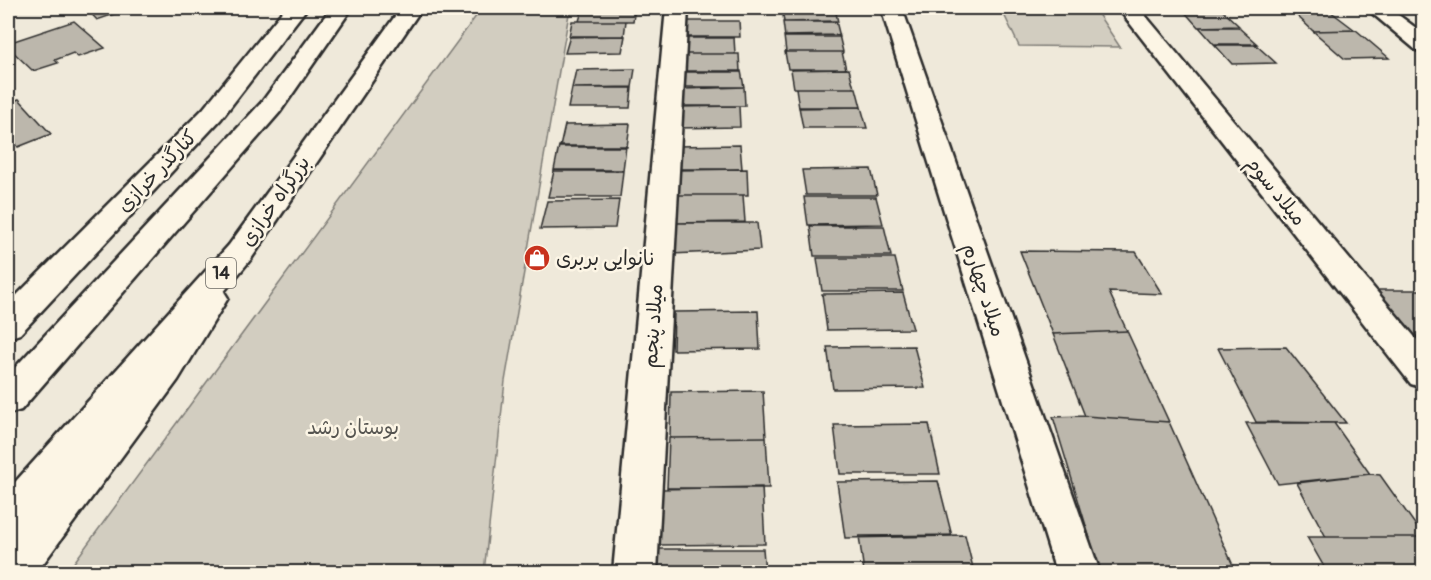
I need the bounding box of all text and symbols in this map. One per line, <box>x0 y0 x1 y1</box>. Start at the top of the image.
street label: کنارگذر خرازی <box>112 125 202 217</box>
street label: بزرگراه خرازی <box>235 151 315 251</box>
street label: میلاد سوم <box>1238 151 1312 233</box>
street label: میلاد چهارم <box>955 240 1011 341</box>
shop icon: نانوایی بربری <box>522 243 552 273</box>
place label: نانوایی بربری <box>556 246 655 271</box>
road number: 14 <box>206 258 236 288</box>
street label: میلاد پنجم <box>638 283 670 369</box>
park label: بوستان رشد <box>307 415 399 440</box>

